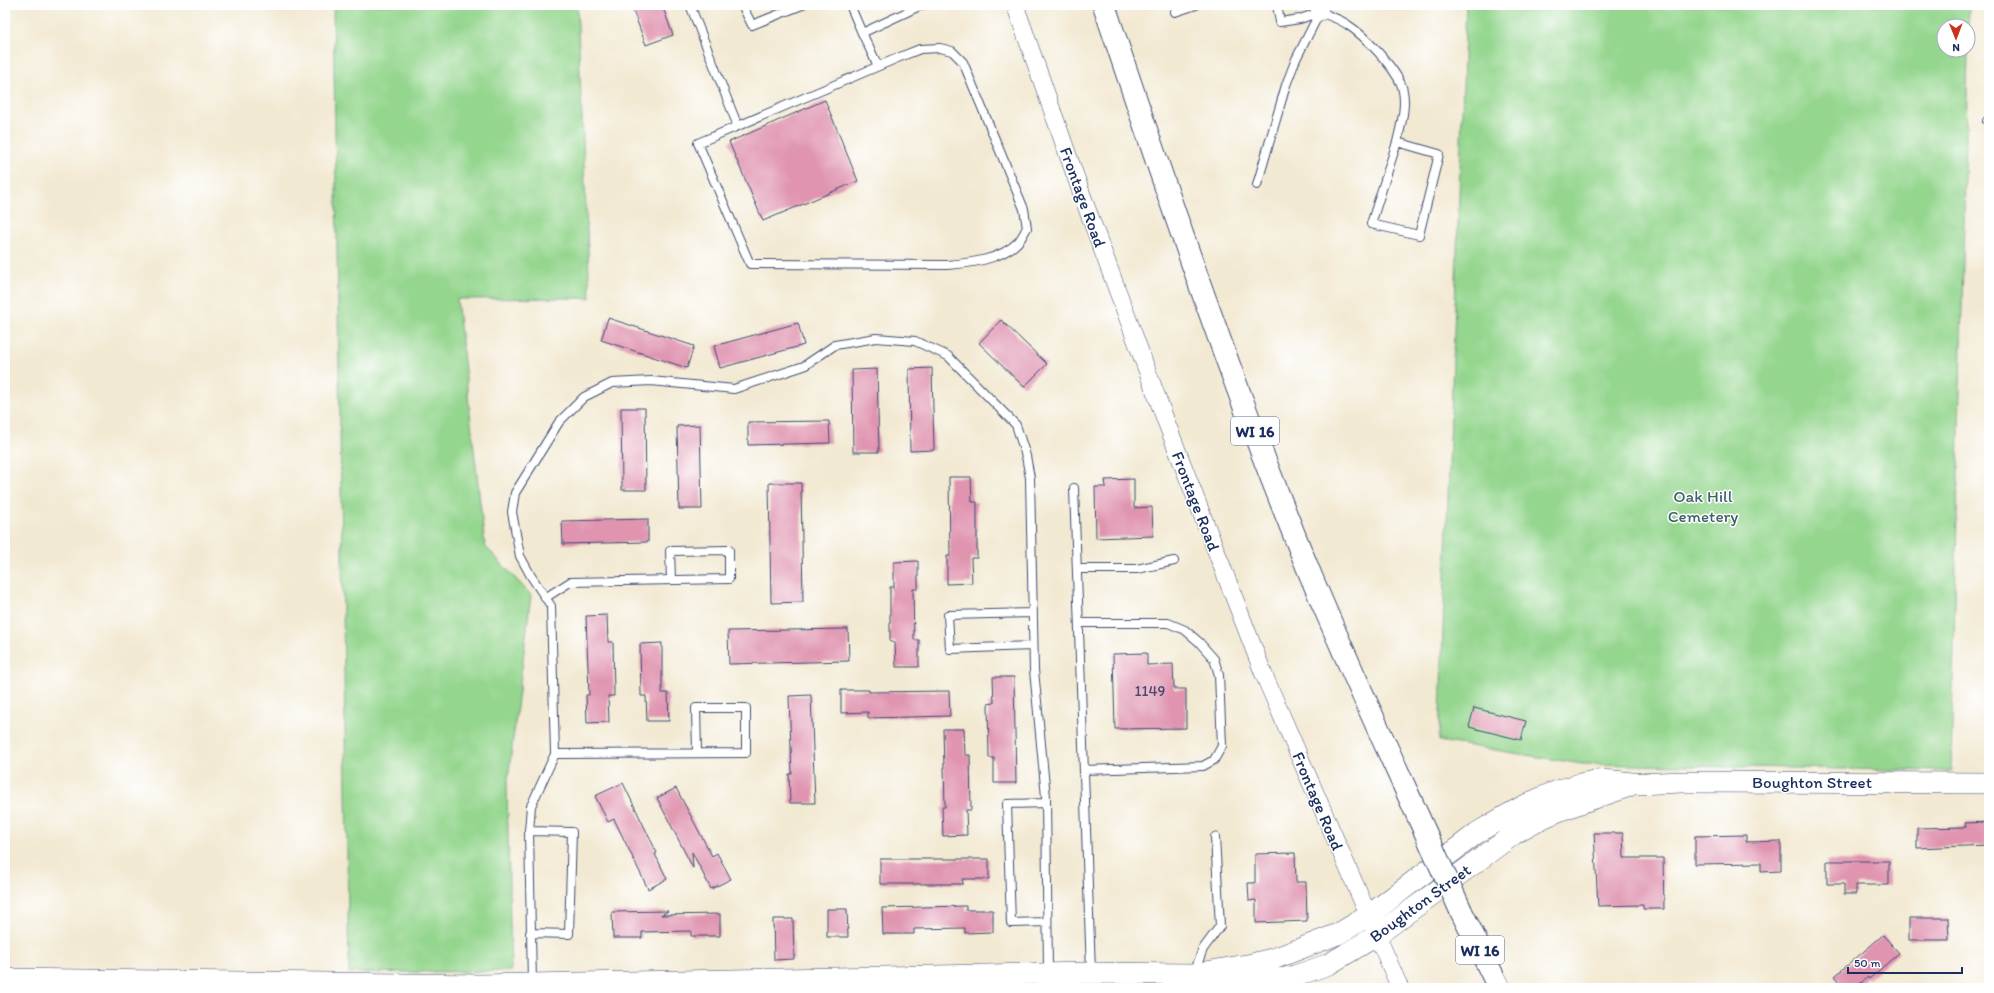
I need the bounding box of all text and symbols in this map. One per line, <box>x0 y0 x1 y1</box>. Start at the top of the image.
north arrow <box>1936 18 1976 58</box>
text: N <box>1952 41 1960 54</box>
street label: Frontage Road <box>1056 144 1110 250</box>
road number: WI 16 <box>1231 417 1279 445</box>
street label: Frontage Road <box>1168 448 1224 554</box>
park label: Oak Hill Cemetery <box>1668 486 1738 526</box>
house number: 1149 <box>1135 682 1166 700</box>
street label: Frontage Road <box>1288 749 1348 853</box>
street label: Boughton Street <box>1752 772 1872 792</box>
street label: Boughton Street <box>1366 860 1474 946</box>
road number: WI 16 <box>1456 936 1504 964</box>
scale bar <box>1848 949 1962 975</box>
text: 50 m <box>1854 956 1880 970</box>

